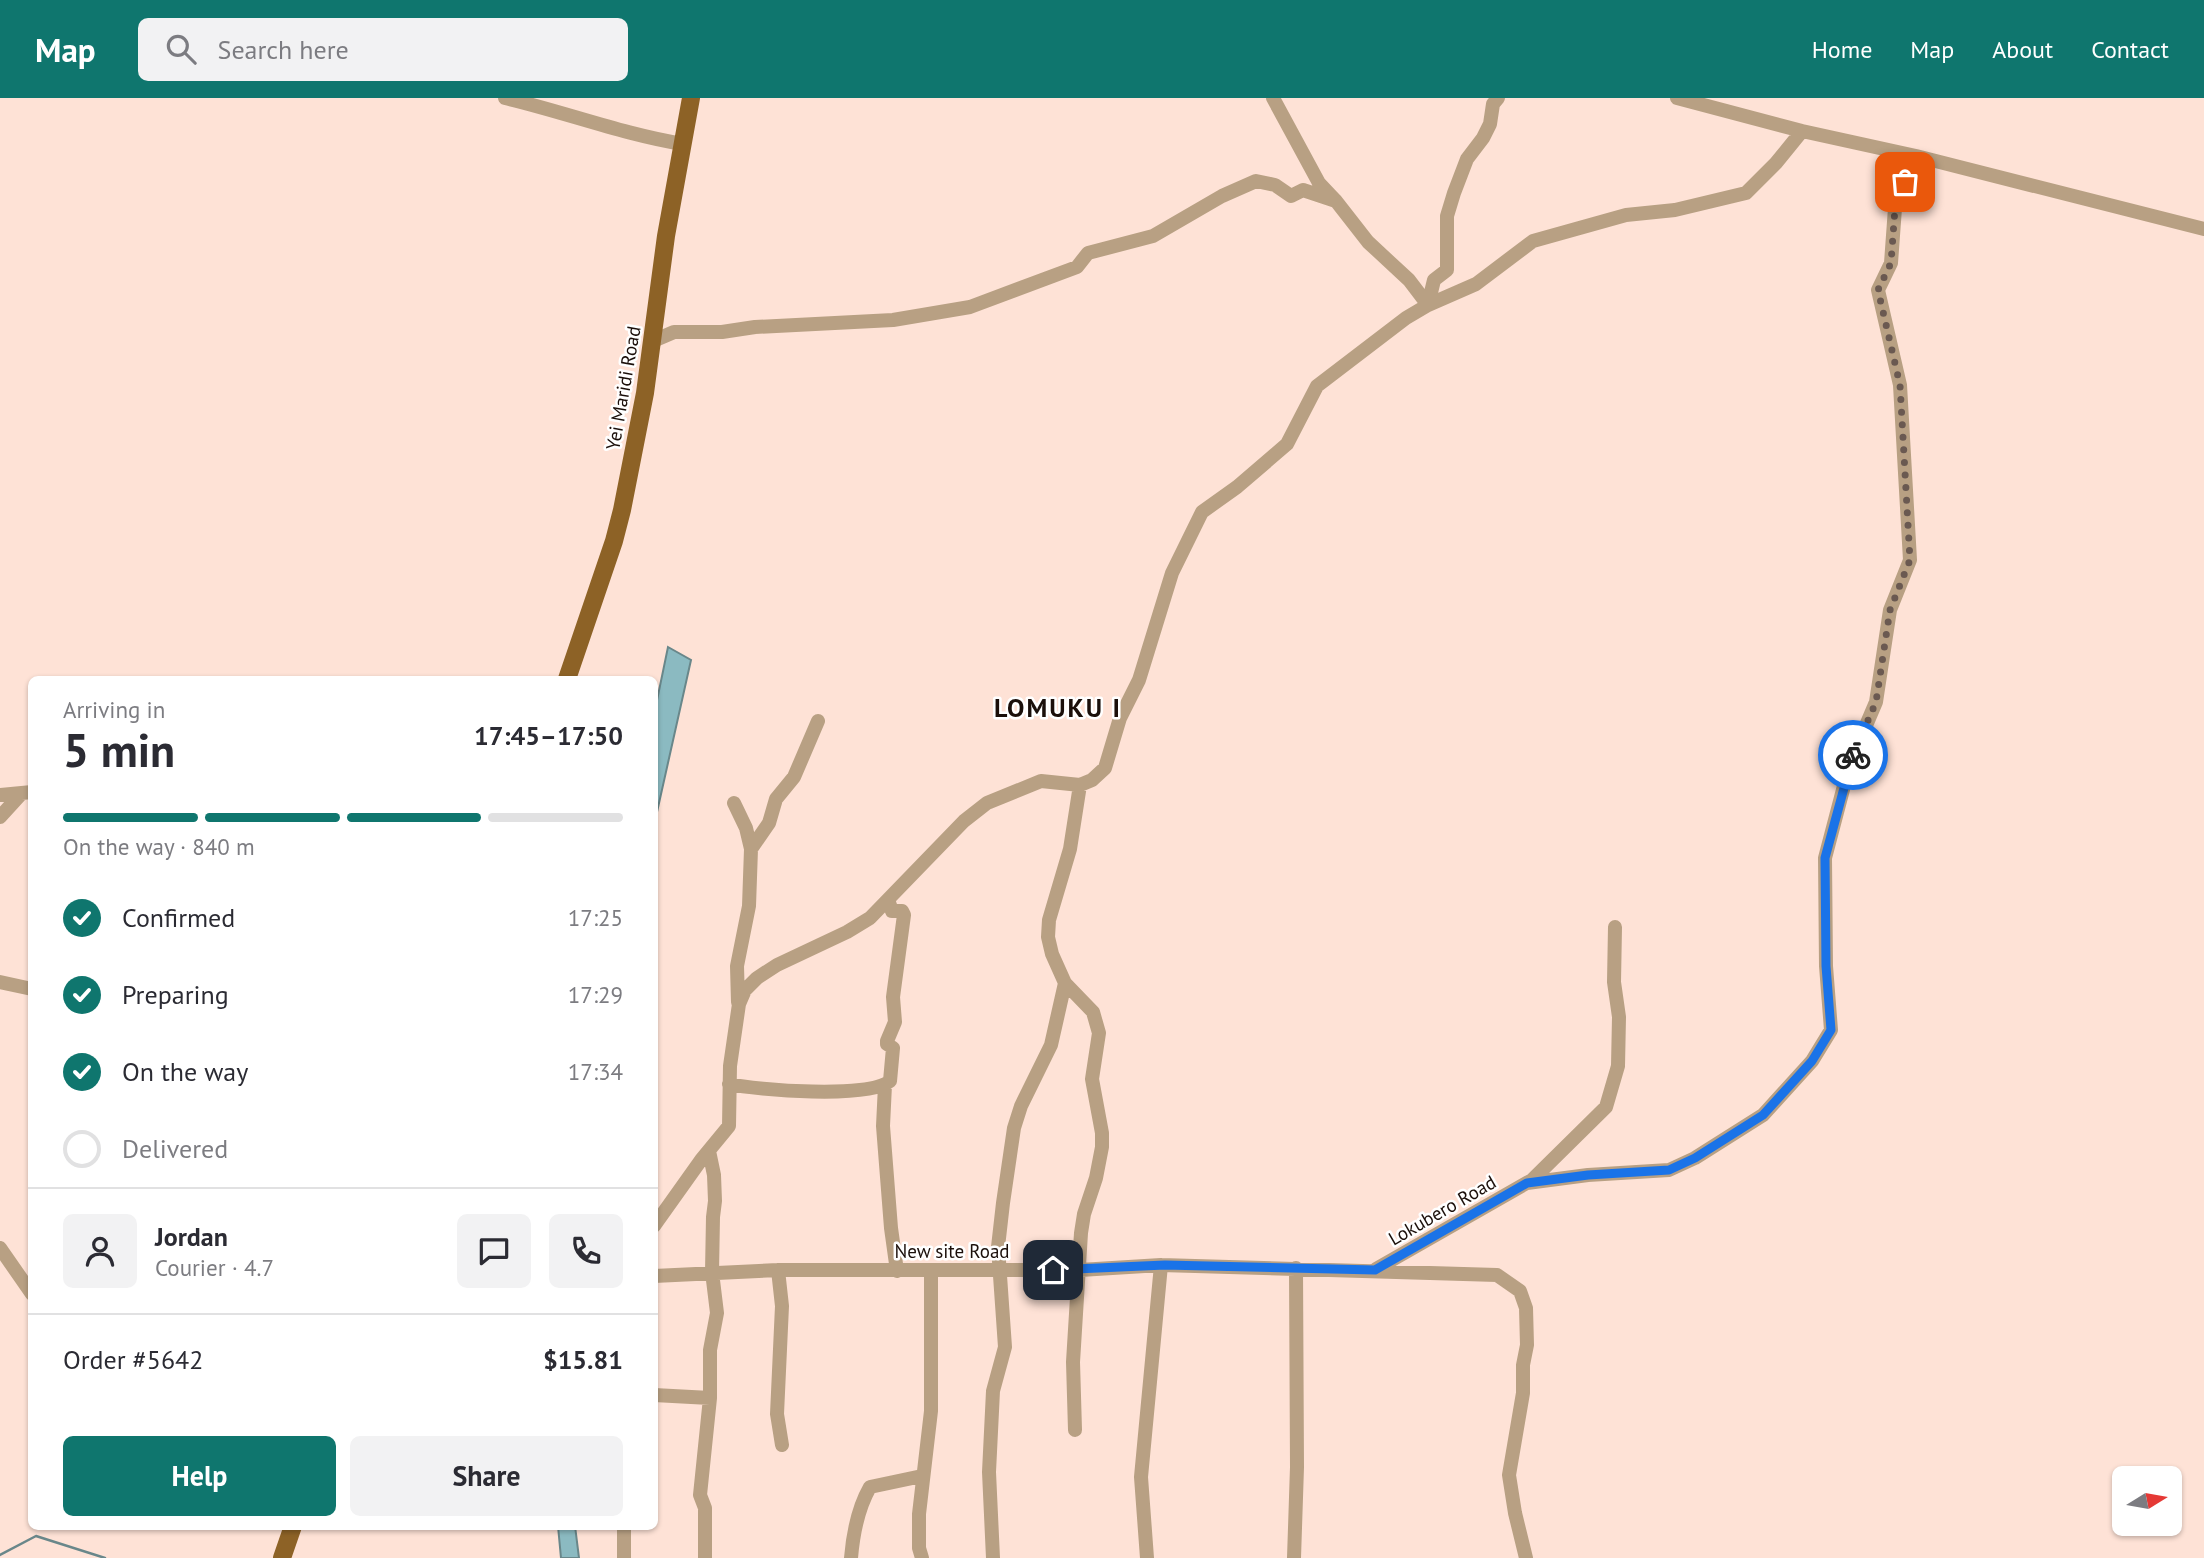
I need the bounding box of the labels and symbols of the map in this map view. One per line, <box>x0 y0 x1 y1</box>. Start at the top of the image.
pin <box>1875 152 1935 212</box>
street label: Yei Maridi Road <box>600 324 646 452</box>
district label: LOMUKU I <box>994 691 1122 724</box>
courier <box>1818 720 1888 790</box>
street label: Lokubero Road <box>1384 1170 1500 1250</box>
street label: New site Road <box>894 1239 1010 1263</box>
pin <box>1023 1240 1083 1300</box>
north arrow <box>2112 1466 2182 1536</box>

